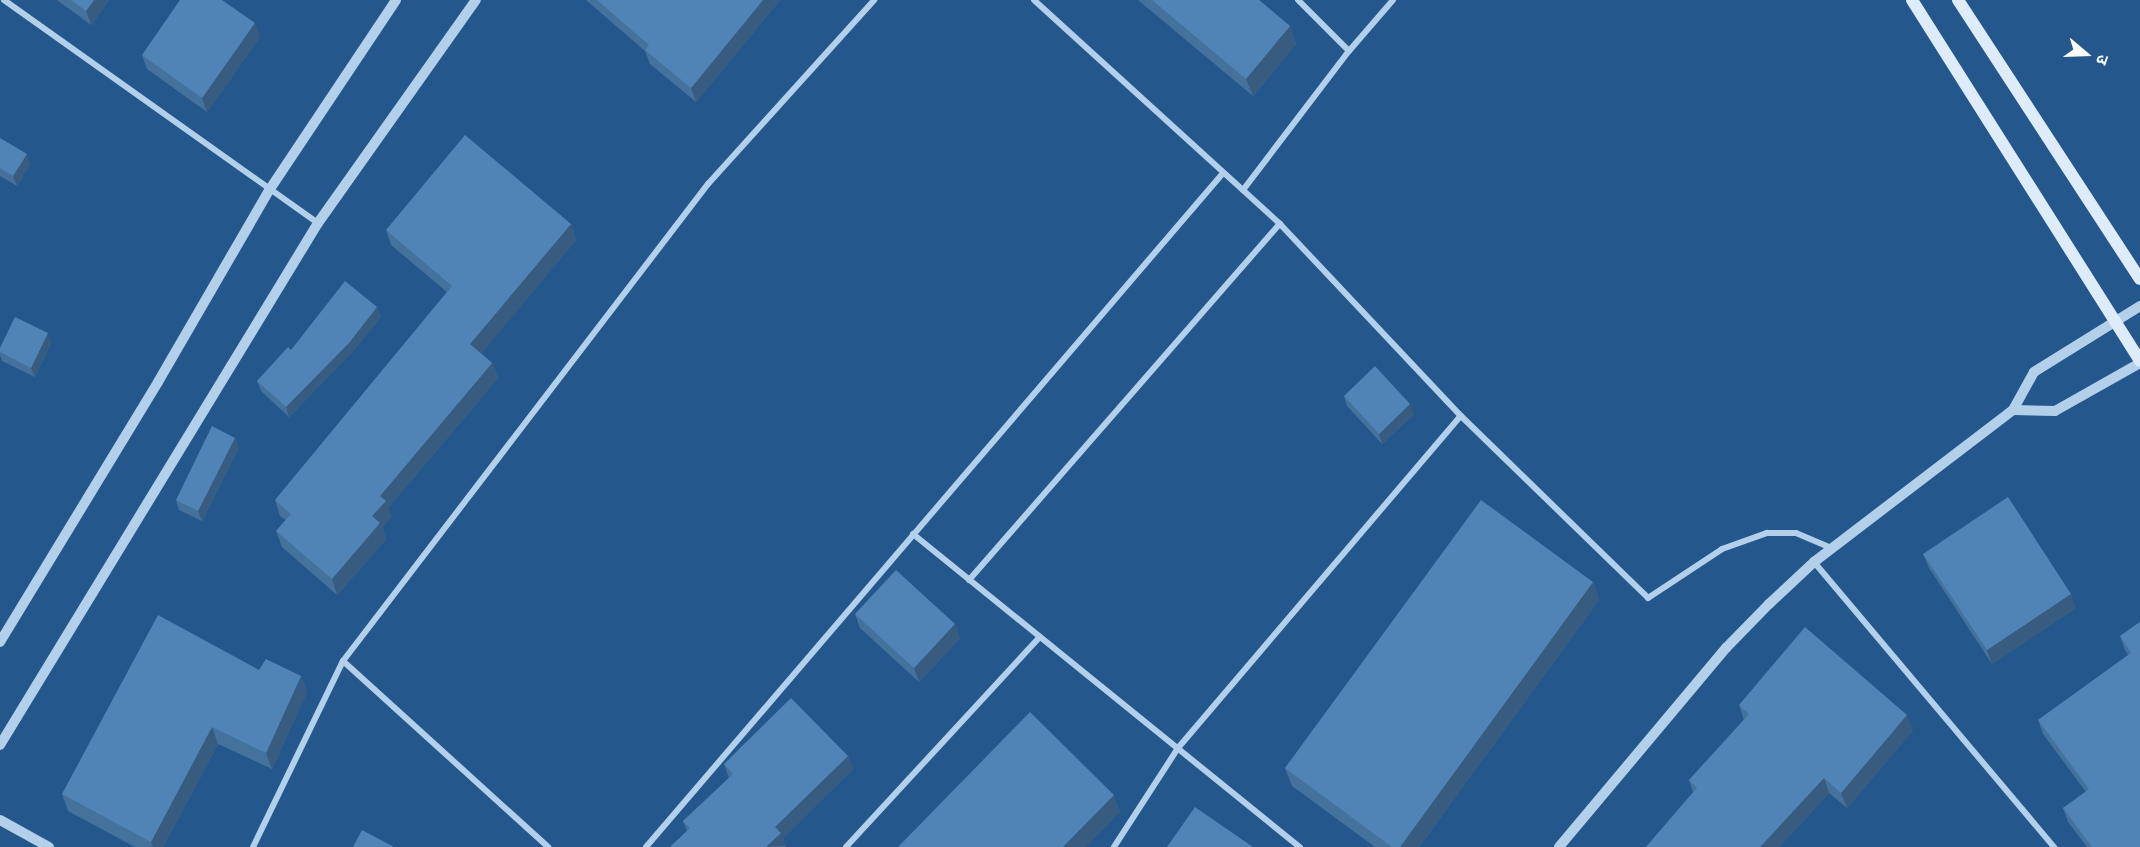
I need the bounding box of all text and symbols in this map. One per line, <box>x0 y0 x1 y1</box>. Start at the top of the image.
north arrow <box>2056 24 2116 84</box>
text: उ <box>2091 52 2115 68</box>

